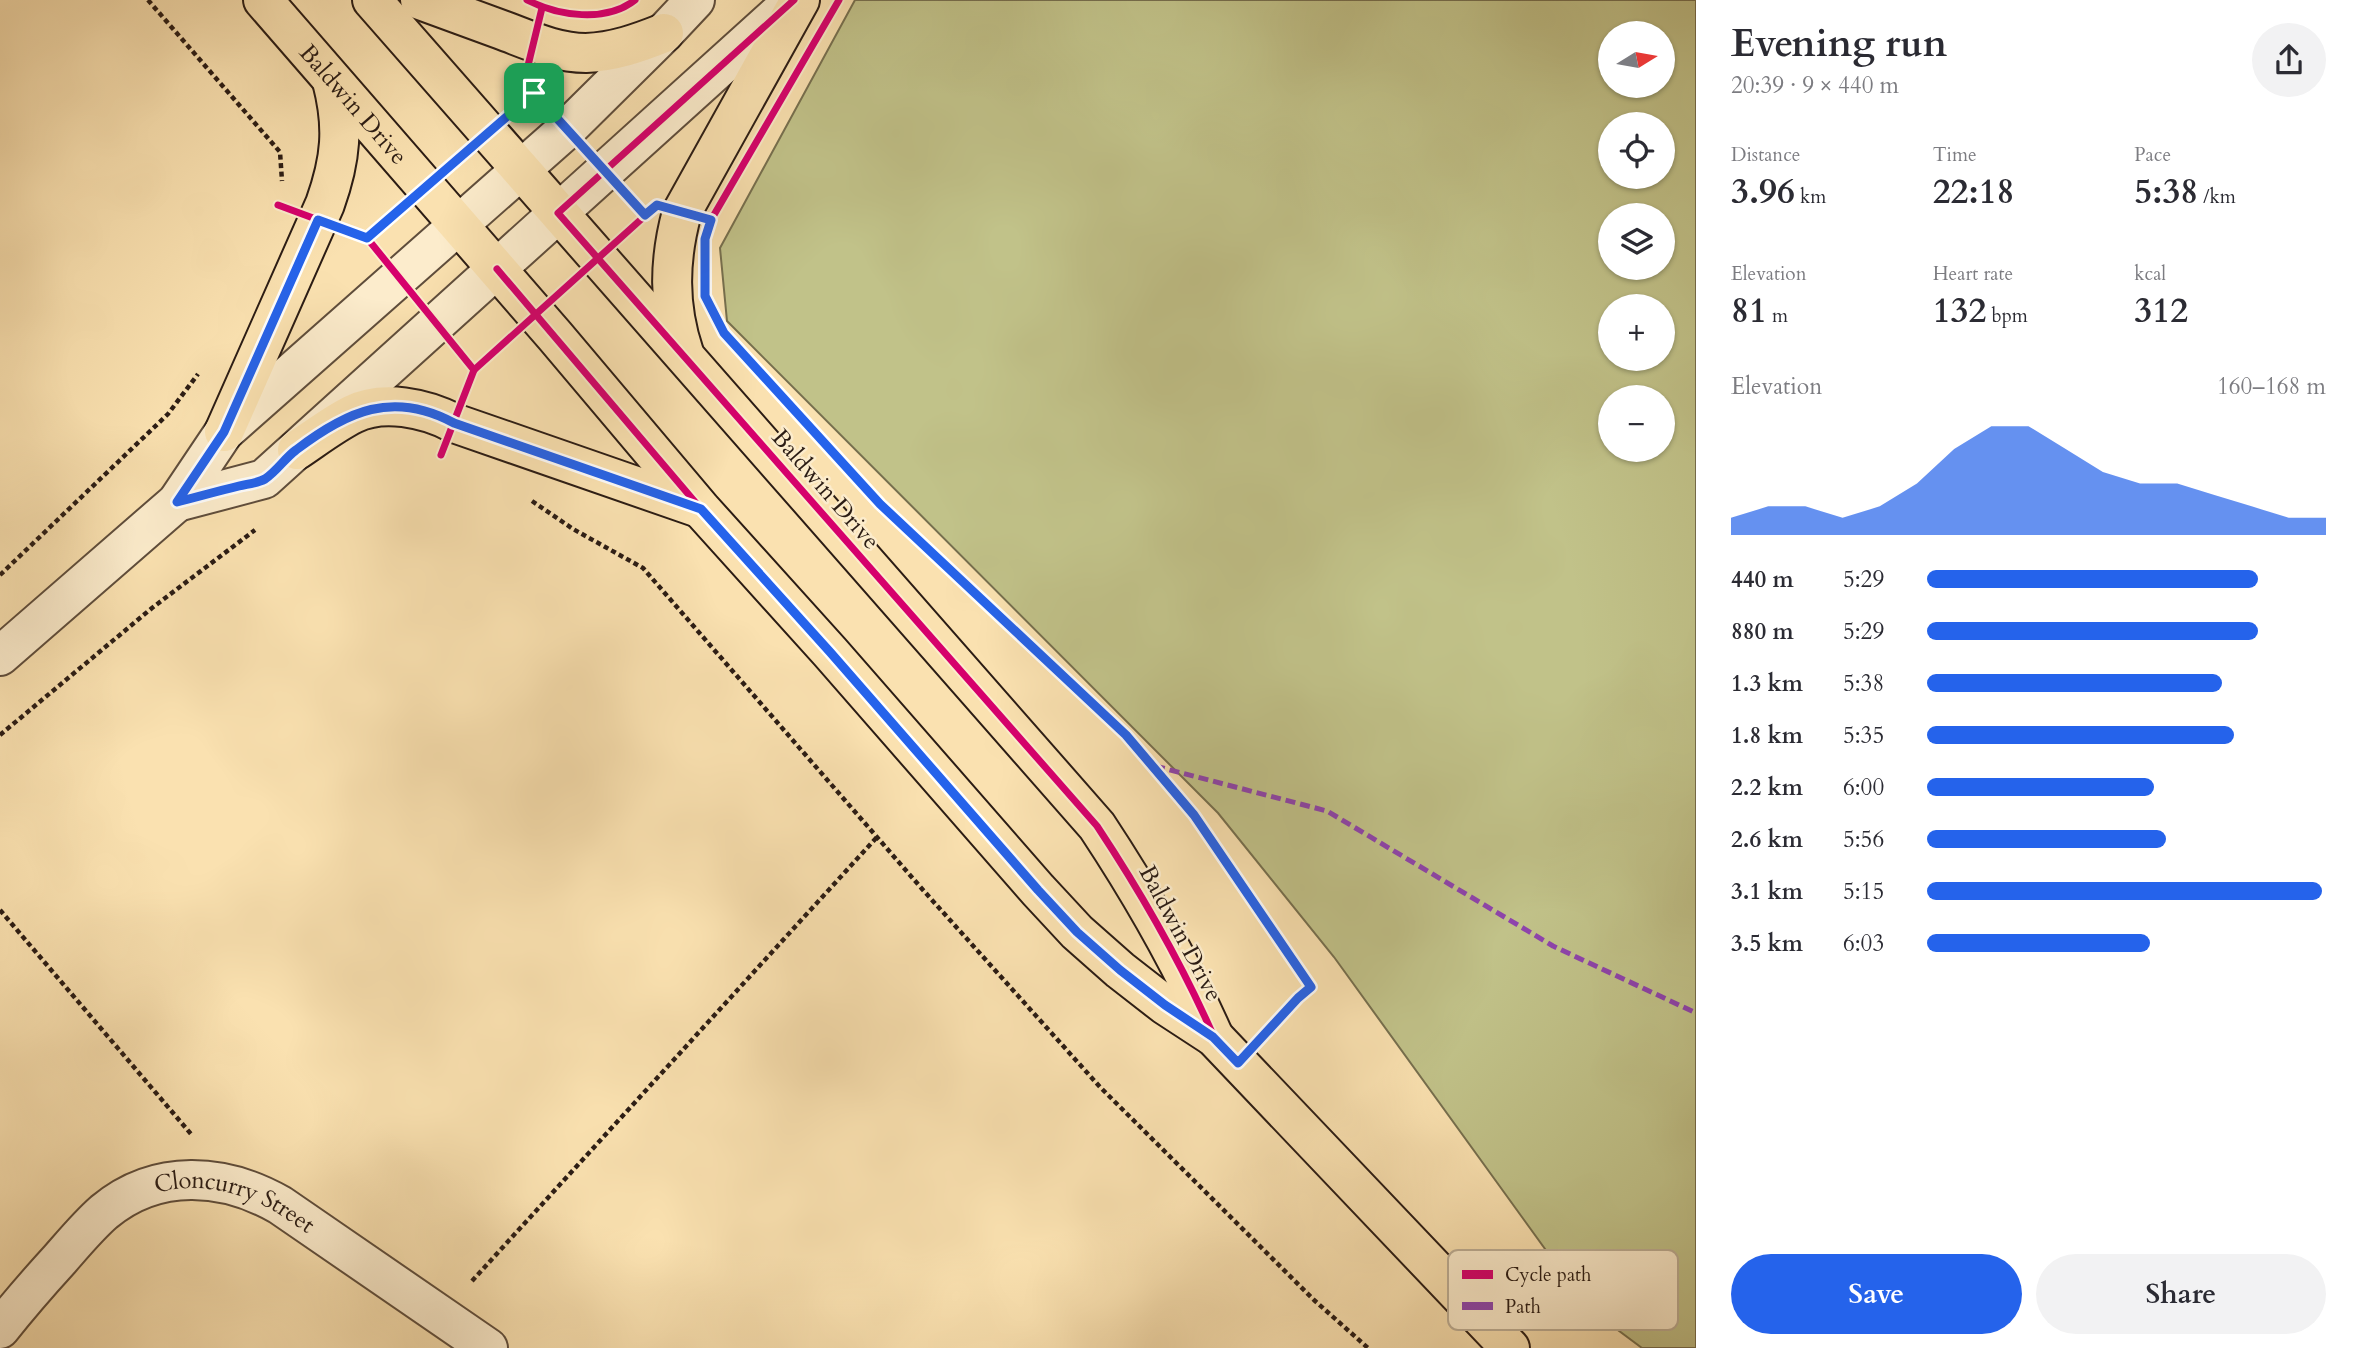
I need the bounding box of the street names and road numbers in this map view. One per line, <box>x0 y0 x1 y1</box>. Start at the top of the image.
street label: Baldwin Drive <box>292 37 415 172</box>
street label: Baldwin Drive <box>764 422 887 557</box>
street label: Baldwin Drive <box>1131 859 1230 1007</box>
street label: Cloncurry Street <box>151 1164 322 1241</box>

